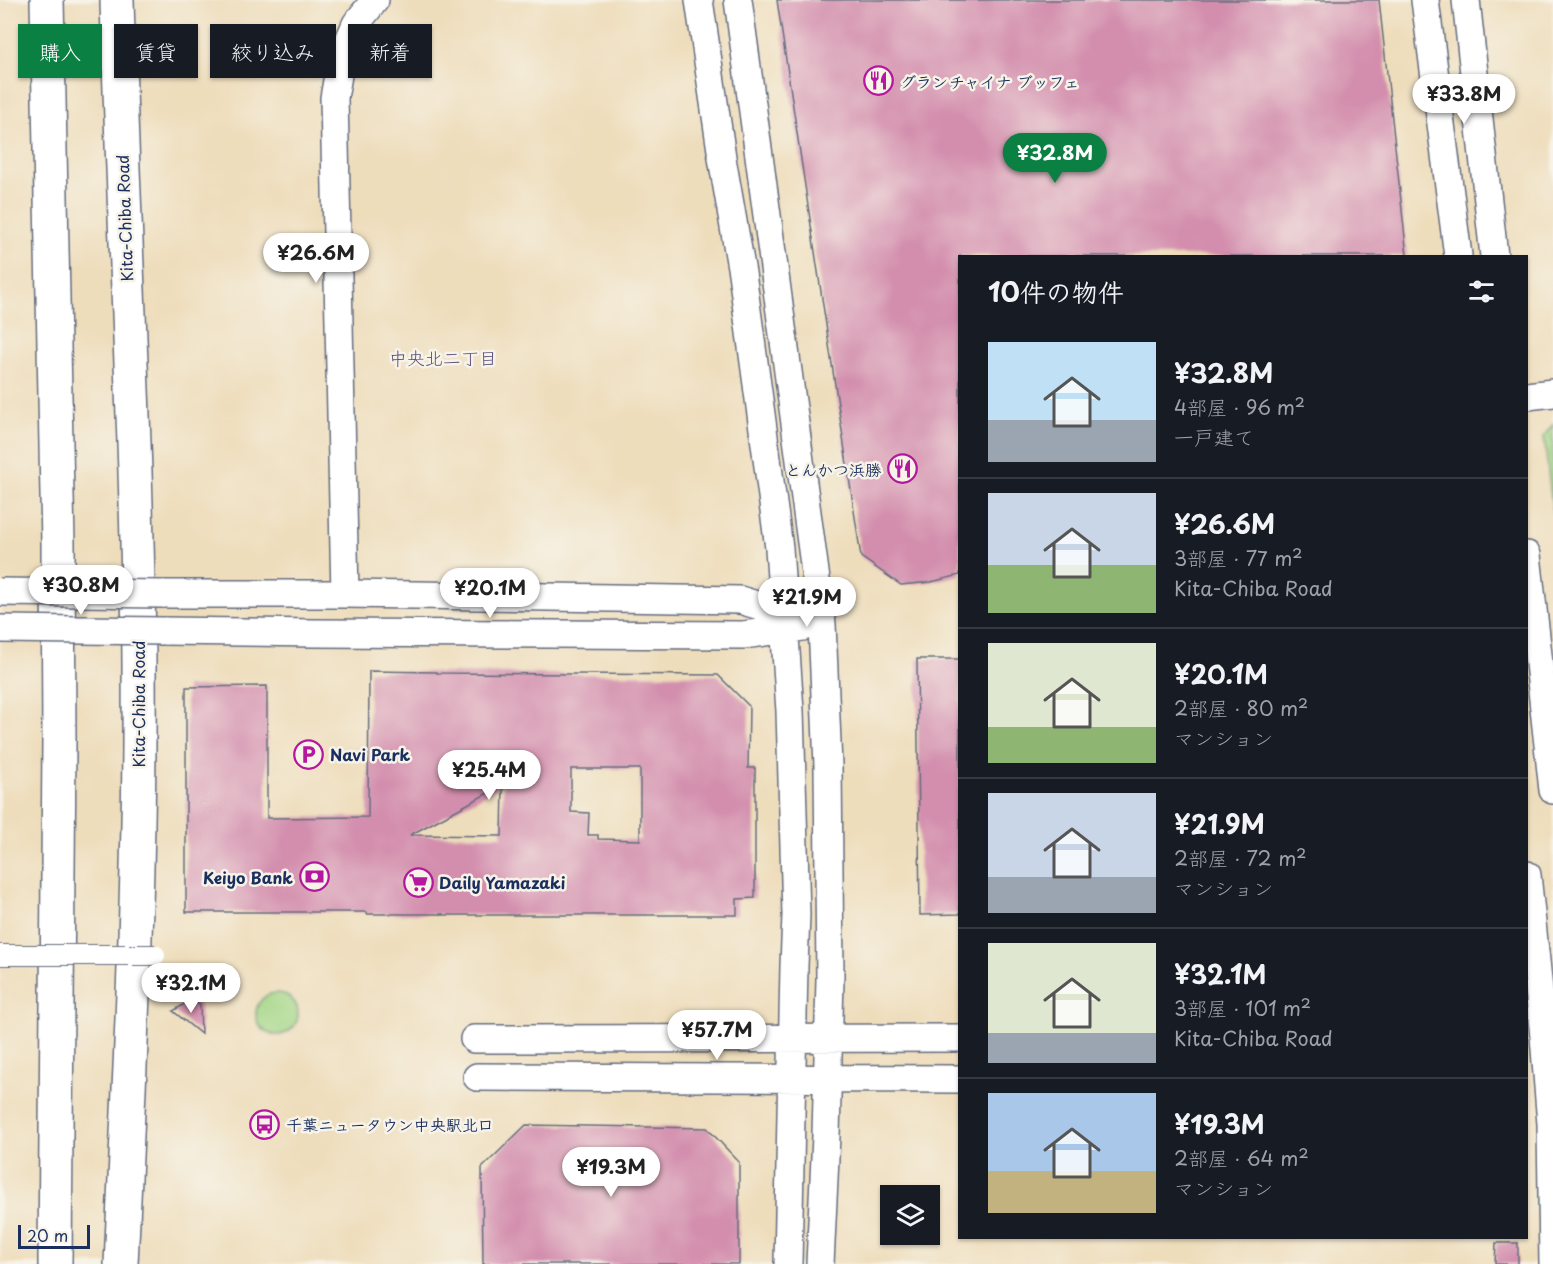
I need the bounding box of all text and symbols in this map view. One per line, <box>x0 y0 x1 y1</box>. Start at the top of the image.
chip: 購入 <box>18 24 102 78</box>
chip: 賃貸 <box>114 24 198 78</box>
chip: 絞り込み <box>210 24 336 78</box>
chip: 新着 <box>348 24 432 78</box>
restaurant icon: グランチャイナ ブッフェ <box>863 65 895 97</box>
place label: グランチャイナ ブッフェ <box>900 69 1080 93</box>
pin: ¥33.8M <box>1415 74 1513 125</box>
text: ¥33.8M <box>1426 78 1502 108</box>
pin: ¥32.8M <box>1006 133 1104 184</box>
text: ¥32.8M <box>1017 137 1093 167</box>
street label: Kita-Chiba Road <box>110 154 138 282</box>
pin: ¥26.6M <box>267 233 365 284</box>
text: ¥26.6M <box>277 237 355 267</box>
text: 10件の物件 <box>988 272 1124 311</box>
icon: filters <box>1465 275 1498 308</box>
district label: 中央北二丁目 <box>389 344 497 371</box>
text: ¥32.8M <box>1174 353 1273 392</box>
icon: home <box>1036 366 1108 438</box>
text: 4部屋 · 96 m² <box>1174 392 1305 422</box>
text: 一戸建て <box>1174 422 1254 452</box>
restaurant icon: とんかつ浜勝 <box>886 453 918 485</box>
place label: とんかつ浜勝 <box>785 457 882 481</box>
text: ¥26.6M <box>1174 504 1275 543</box>
icon: home <box>1036 517 1108 589</box>
text: 3部屋 · 77 m² <box>1174 543 1303 573</box>
pin: ¥30.8M <box>32 565 130 616</box>
pin: ¥20.1M <box>441 568 539 619</box>
text: ¥30.8M <box>42 569 120 599</box>
text: ¥20.1M <box>454 572 526 602</box>
text: Kita-Chiba Road <box>1174 573 1333 603</box>
pin: ¥21.9M <box>758 577 856 628</box>
text: ¥21.9M <box>772 581 842 611</box>
street label: Kita-Chiba Road <box>126 641 150 767</box>
text: ¥20.1M <box>1174 654 1268 693</box>
icon: home <box>1036 667 1108 739</box>
text: 2部屋 · 80 m² <box>1174 693 1308 723</box>
text: マンション <box>1174 723 1273 753</box>
parking icon: Navi Park <box>293 738 325 770</box>
place label: Navi Park <box>330 742 411 766</box>
pin: ¥25.4M <box>440 750 538 801</box>
text: ¥25.4M <box>452 754 526 784</box>
text: ¥21.9M <box>1174 804 1265 843</box>
icon: home <box>1036 817 1108 889</box>
text: 2部屋 · 72 m² <box>1174 843 1307 873</box>
bank icon: Keiyo Bank <box>298 861 330 893</box>
place label: Keiyo Bank <box>203 865 293 889</box>
supermarket icon: Daily Yamazaki <box>402 866 434 898</box>
place label: Daily Yamazaki <box>439 870 566 894</box>
text: マンション <box>1174 873 1273 903</box>
text: ¥32.1M <box>1174 954 1266 993</box>
pin: ¥32.1M <box>142 963 240 1014</box>
text: ¥32.1M <box>155 967 227 997</box>
icon: home <box>1036 967 1108 1039</box>
text: 3部屋 · 101 m² <box>1174 993 1311 1023</box>
pin: ¥57.7M <box>668 1010 766 1061</box>
text: ¥57.7M <box>681 1014 753 1044</box>
text: Kita-Chiba Road <box>1174 1023 1333 1053</box>
text: ¥19.3M <box>1174 1104 1265 1143</box>
bus stop icon: 千葉ニュータウン中央駅北口 <box>249 1108 281 1140</box>
place label: 千葉ニュータウン中央駅北口 <box>286 1112 494 1136</box>
icon: home <box>1036 1117 1108 1189</box>
text: 2部屋 · 64 m² <box>1174 1143 1309 1173</box>
pin: ¥19.3M <box>562 1147 660 1198</box>
text: ¥19.3M <box>576 1151 646 1181</box>
text: マンション <box>1174 1173 1273 1203</box>
map controls <box>880 1185 940 1245</box>
button: layers <box>880 1185 940 1245</box>
scale bar <box>18 1222 90 1250</box>
text: 20 m <box>27 1223 68 1247</box>

